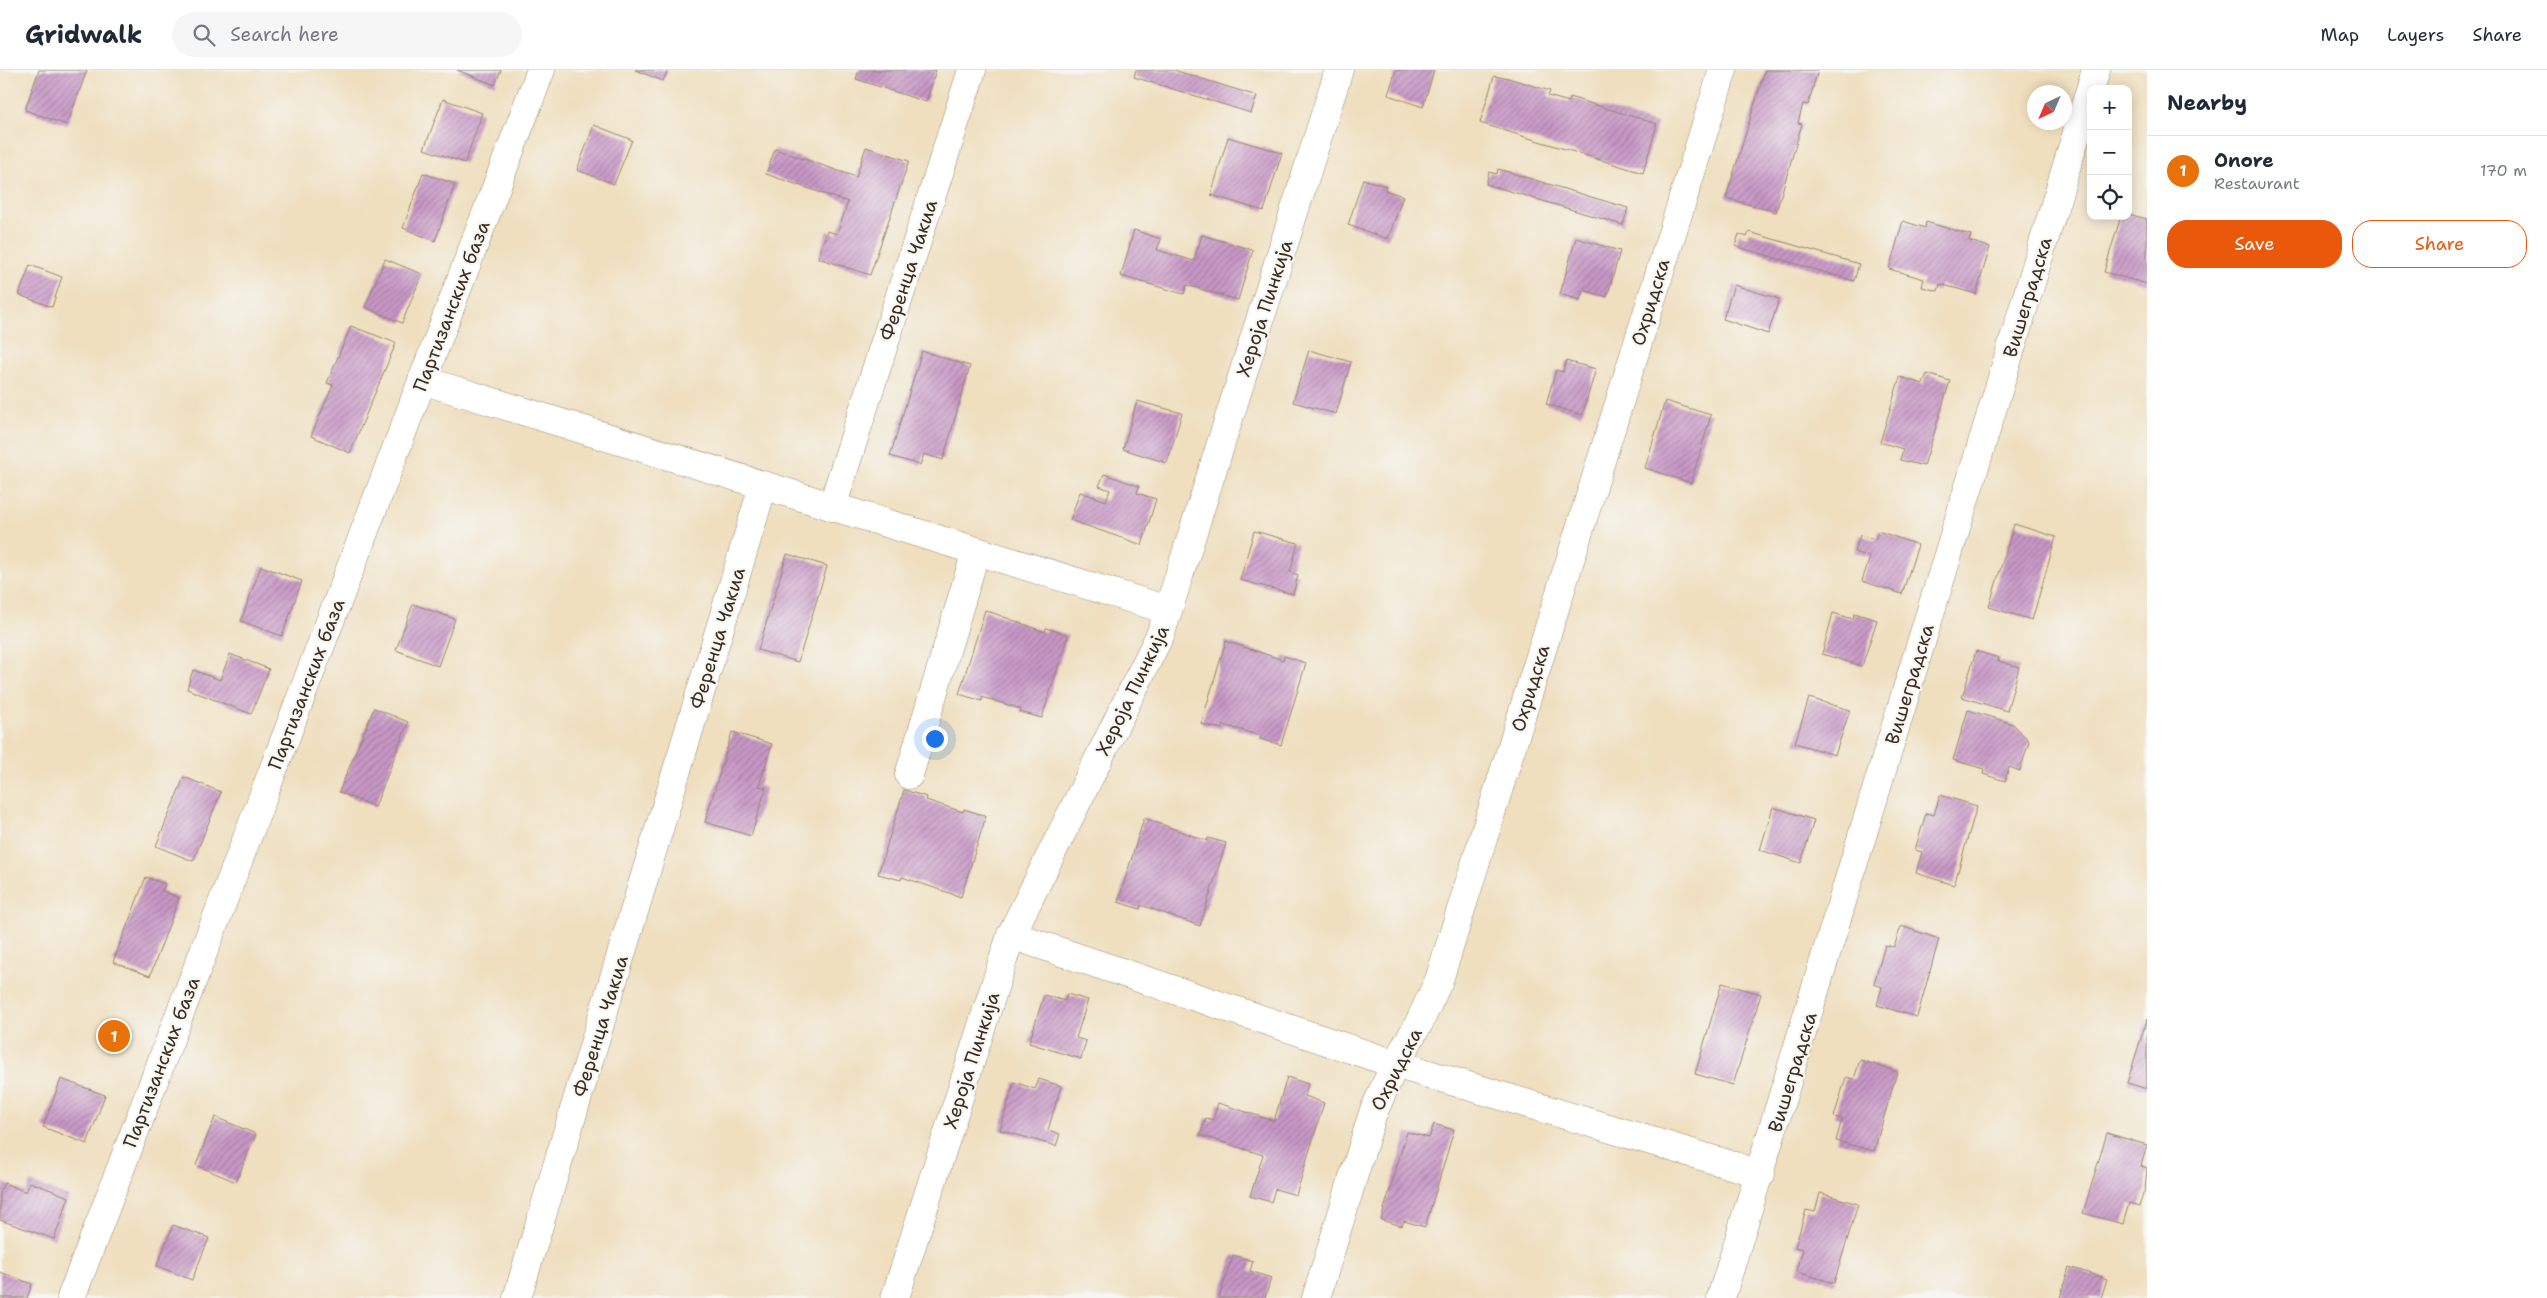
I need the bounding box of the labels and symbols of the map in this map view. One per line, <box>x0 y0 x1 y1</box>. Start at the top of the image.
north arrow <box>2027 85 2072 130</box>
street label: Ференца Чакиа <box>874 196 943 344</box>
street label: Партизанских база <box>407 217 496 395</box>
street label: Вишеградска <box>1997 234 2058 360</box>
street label: Хероја Пинкија <box>1231 236 1298 380</box>
street label: Охридска <box>1625 255 1676 349</box>
street label: Ференца Чакиа <box>684 564 751 712</box>
street label: Партизанских база <box>262 595 351 773</box>
street label: Хероја Пинкија <box>1090 621 1175 760</box>
street label: Вишеградска <box>1879 621 1940 747</box>
street label: Охридска <box>1505 641 1556 735</box>
your location <box>922 726 948 752</box>
street label: Ференца Чакиа <box>567 952 634 1100</box>
street label: Партизанских база <box>117 973 206 1151</box>
street label: Хероја Пинкија <box>938 988 1005 1132</box>
street label: Вишеградска <box>1762 1009 1823 1135</box>
pin: 1 <box>98 1017 130 1055</box>
street label: Охридска <box>1365 1023 1428 1115</box>

